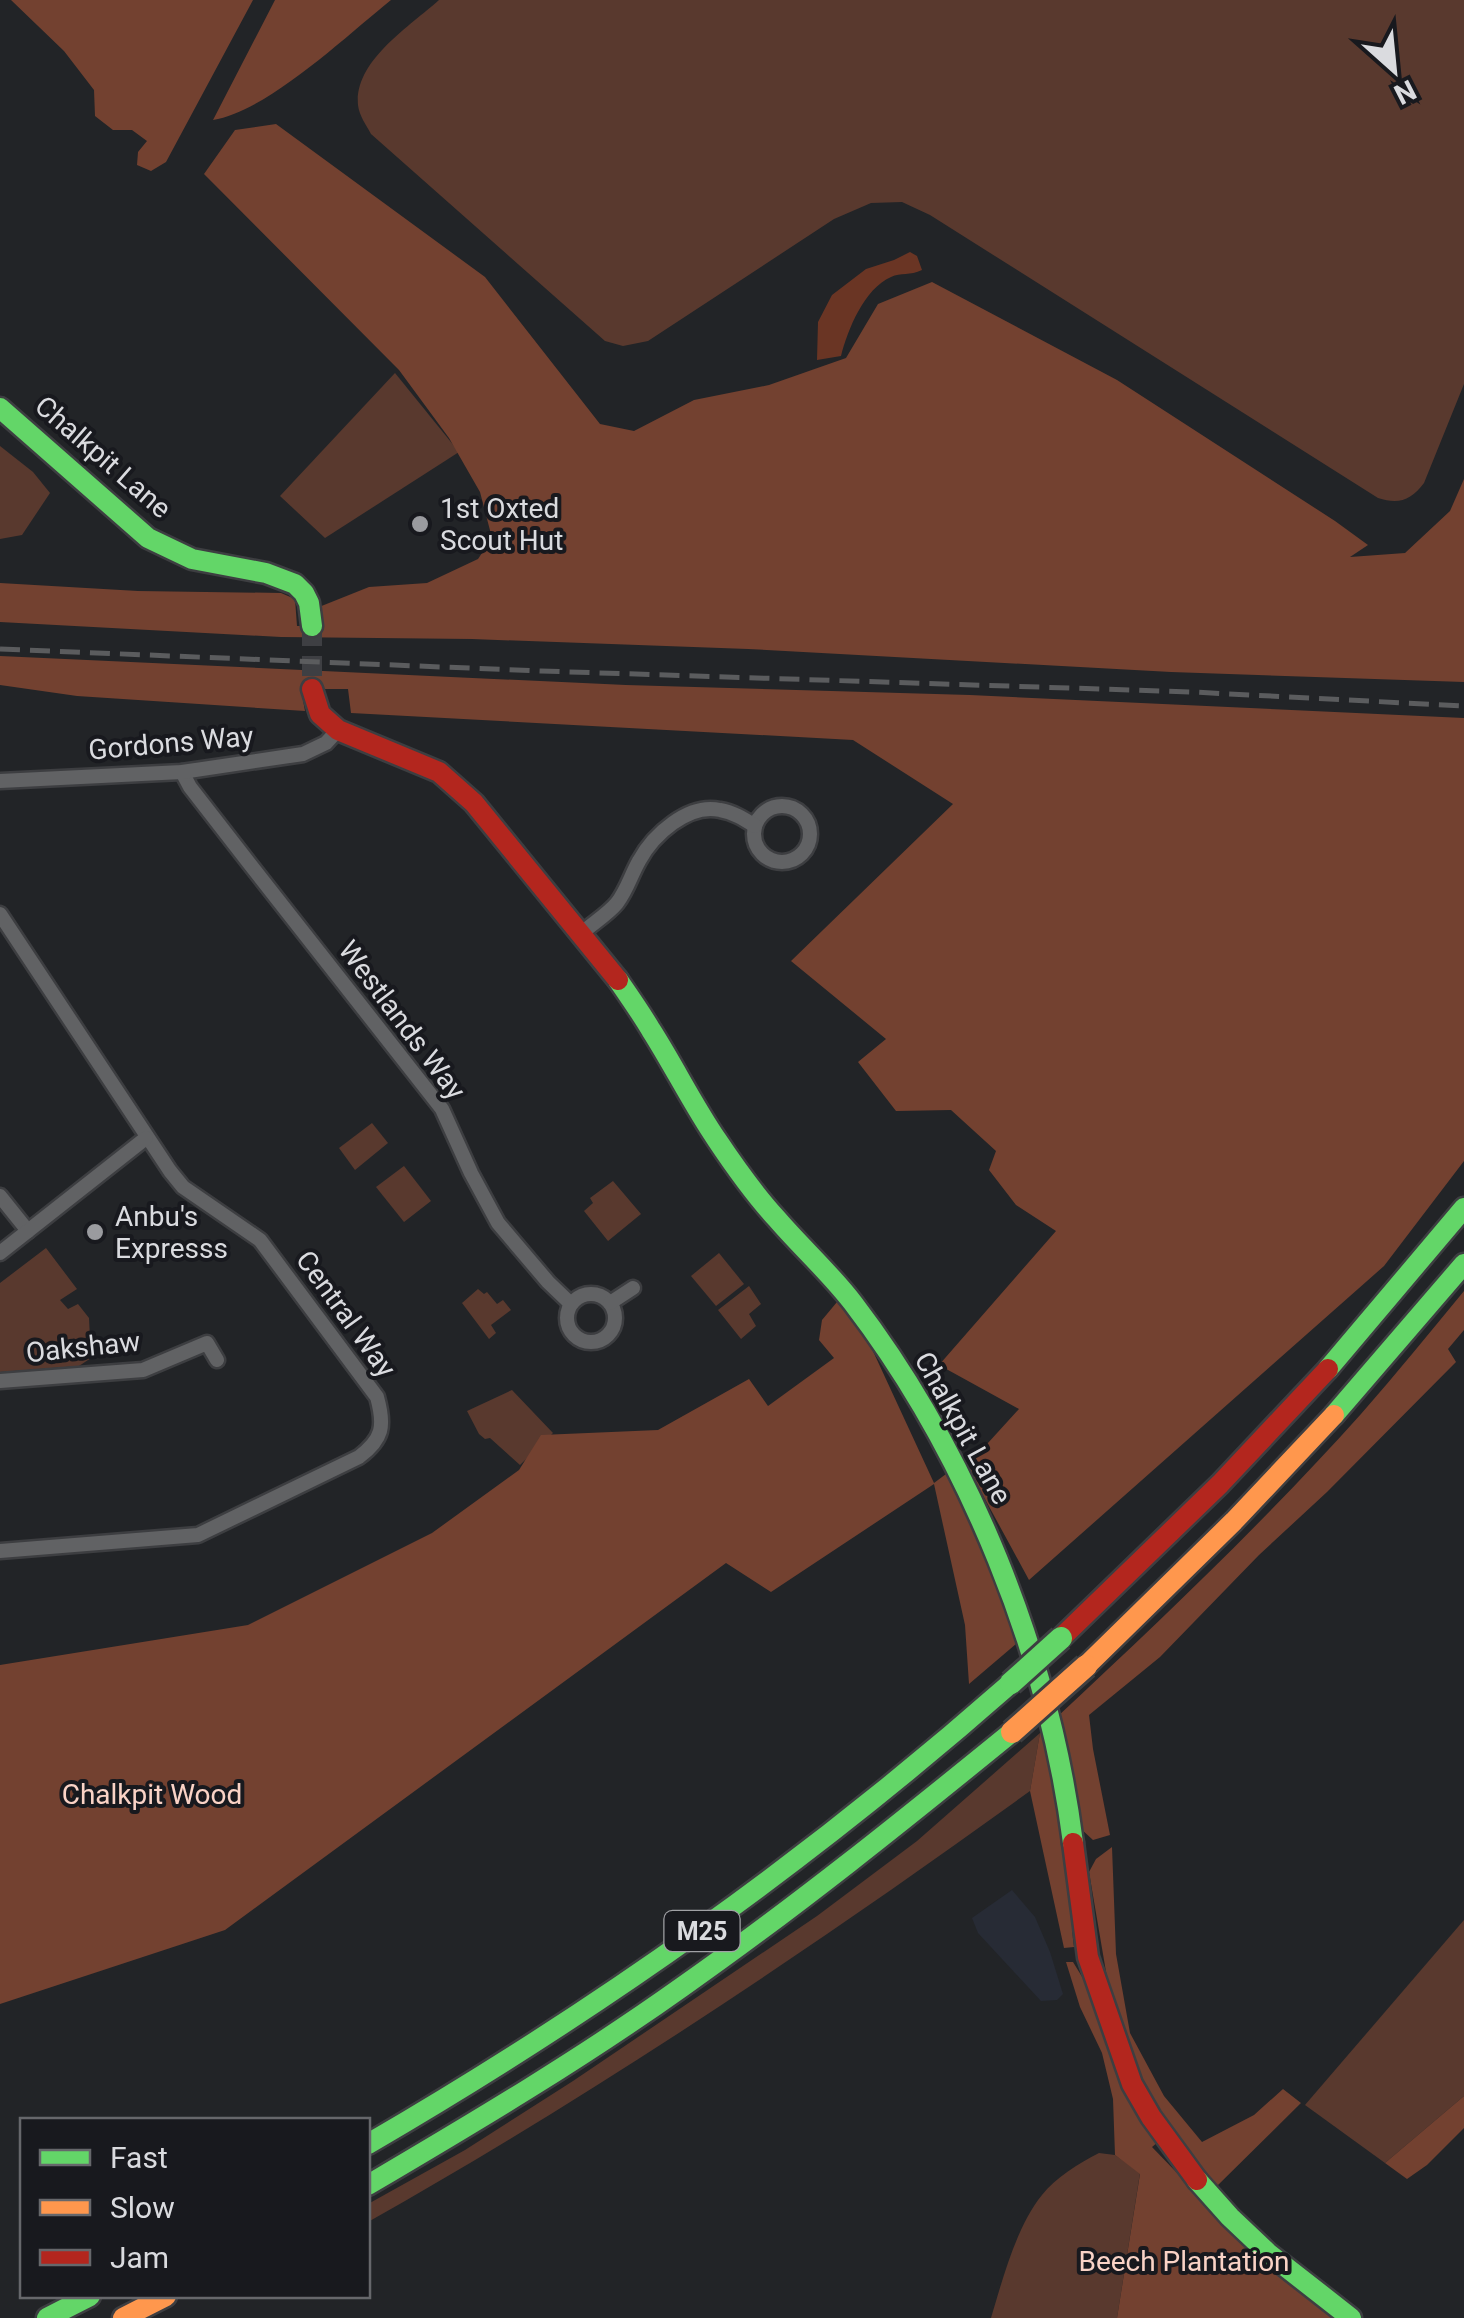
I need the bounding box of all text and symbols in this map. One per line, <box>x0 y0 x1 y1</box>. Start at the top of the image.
north arrow <box>1344 20 1444 120</box>
text: N <box>1389 73 1421 111</box>
street label: Chalkpit Lane <box>28 389 178 525</box>
place label: 1st Oxted Scout Hut <box>440 492 563 557</box>
marker: 1st Oxted Scout Hut <box>409 513 431 535</box>
street label: Gordons Way <box>87 719 255 767</box>
street label: Westlands Way <box>332 934 472 1106</box>
place label: Anbu's Expresss <box>115 1200 228 1265</box>
marker: Anbu's Expresss <box>84 1221 106 1243</box>
street label: Central Way <box>289 1244 403 1384</box>
street label: Oakshaw <box>24 1325 142 1369</box>
street label: Chalkpit Lane <box>908 1346 1018 1510</box>
park label: Chalkpit Wood <box>62 1778 242 1811</box>
road number: M25 <box>664 1911 740 1951</box>
legend <box>20 2118 370 2298</box>
text: Fast <box>110 2140 168 2175</box>
text: Slow <box>110 2190 175 2225</box>
text: Jam <box>110 2240 169 2275</box>
park label: Beech Plantation <box>1078 2245 1290 2278</box>

